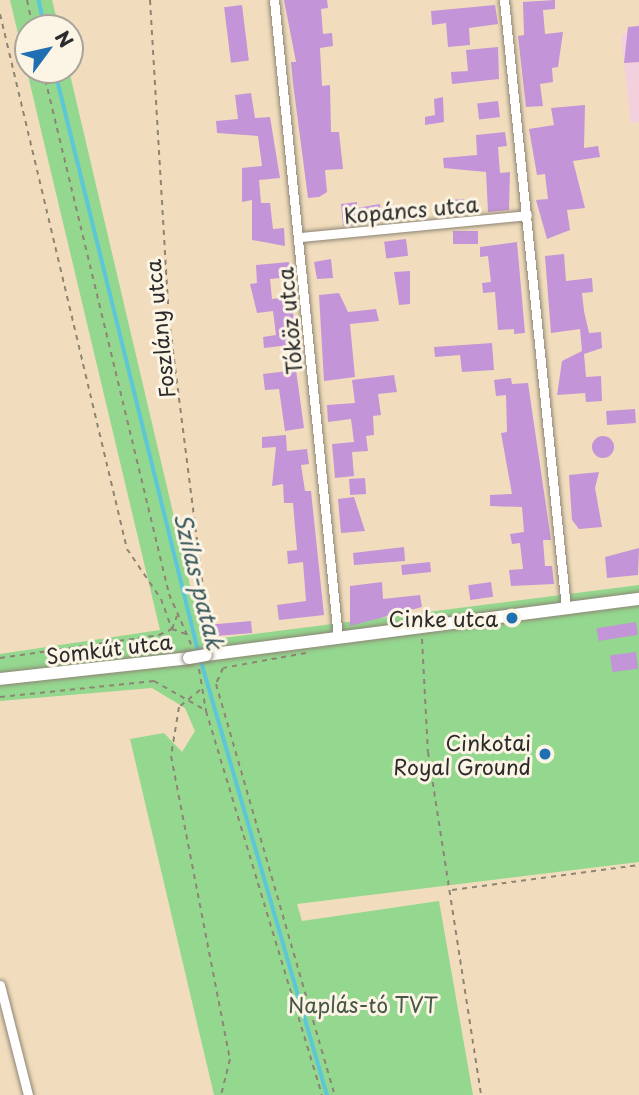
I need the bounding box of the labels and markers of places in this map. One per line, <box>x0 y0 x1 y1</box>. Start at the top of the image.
place label: Cinke utca <box>388 605 498 631</box>
marker: Cinke utca <box>504 610 520 626</box>
place label: Cinkotai Royal Ground <box>393 729 531 779</box>
marker: Cinkotai Royal Ground <box>537 746 553 762</box>

